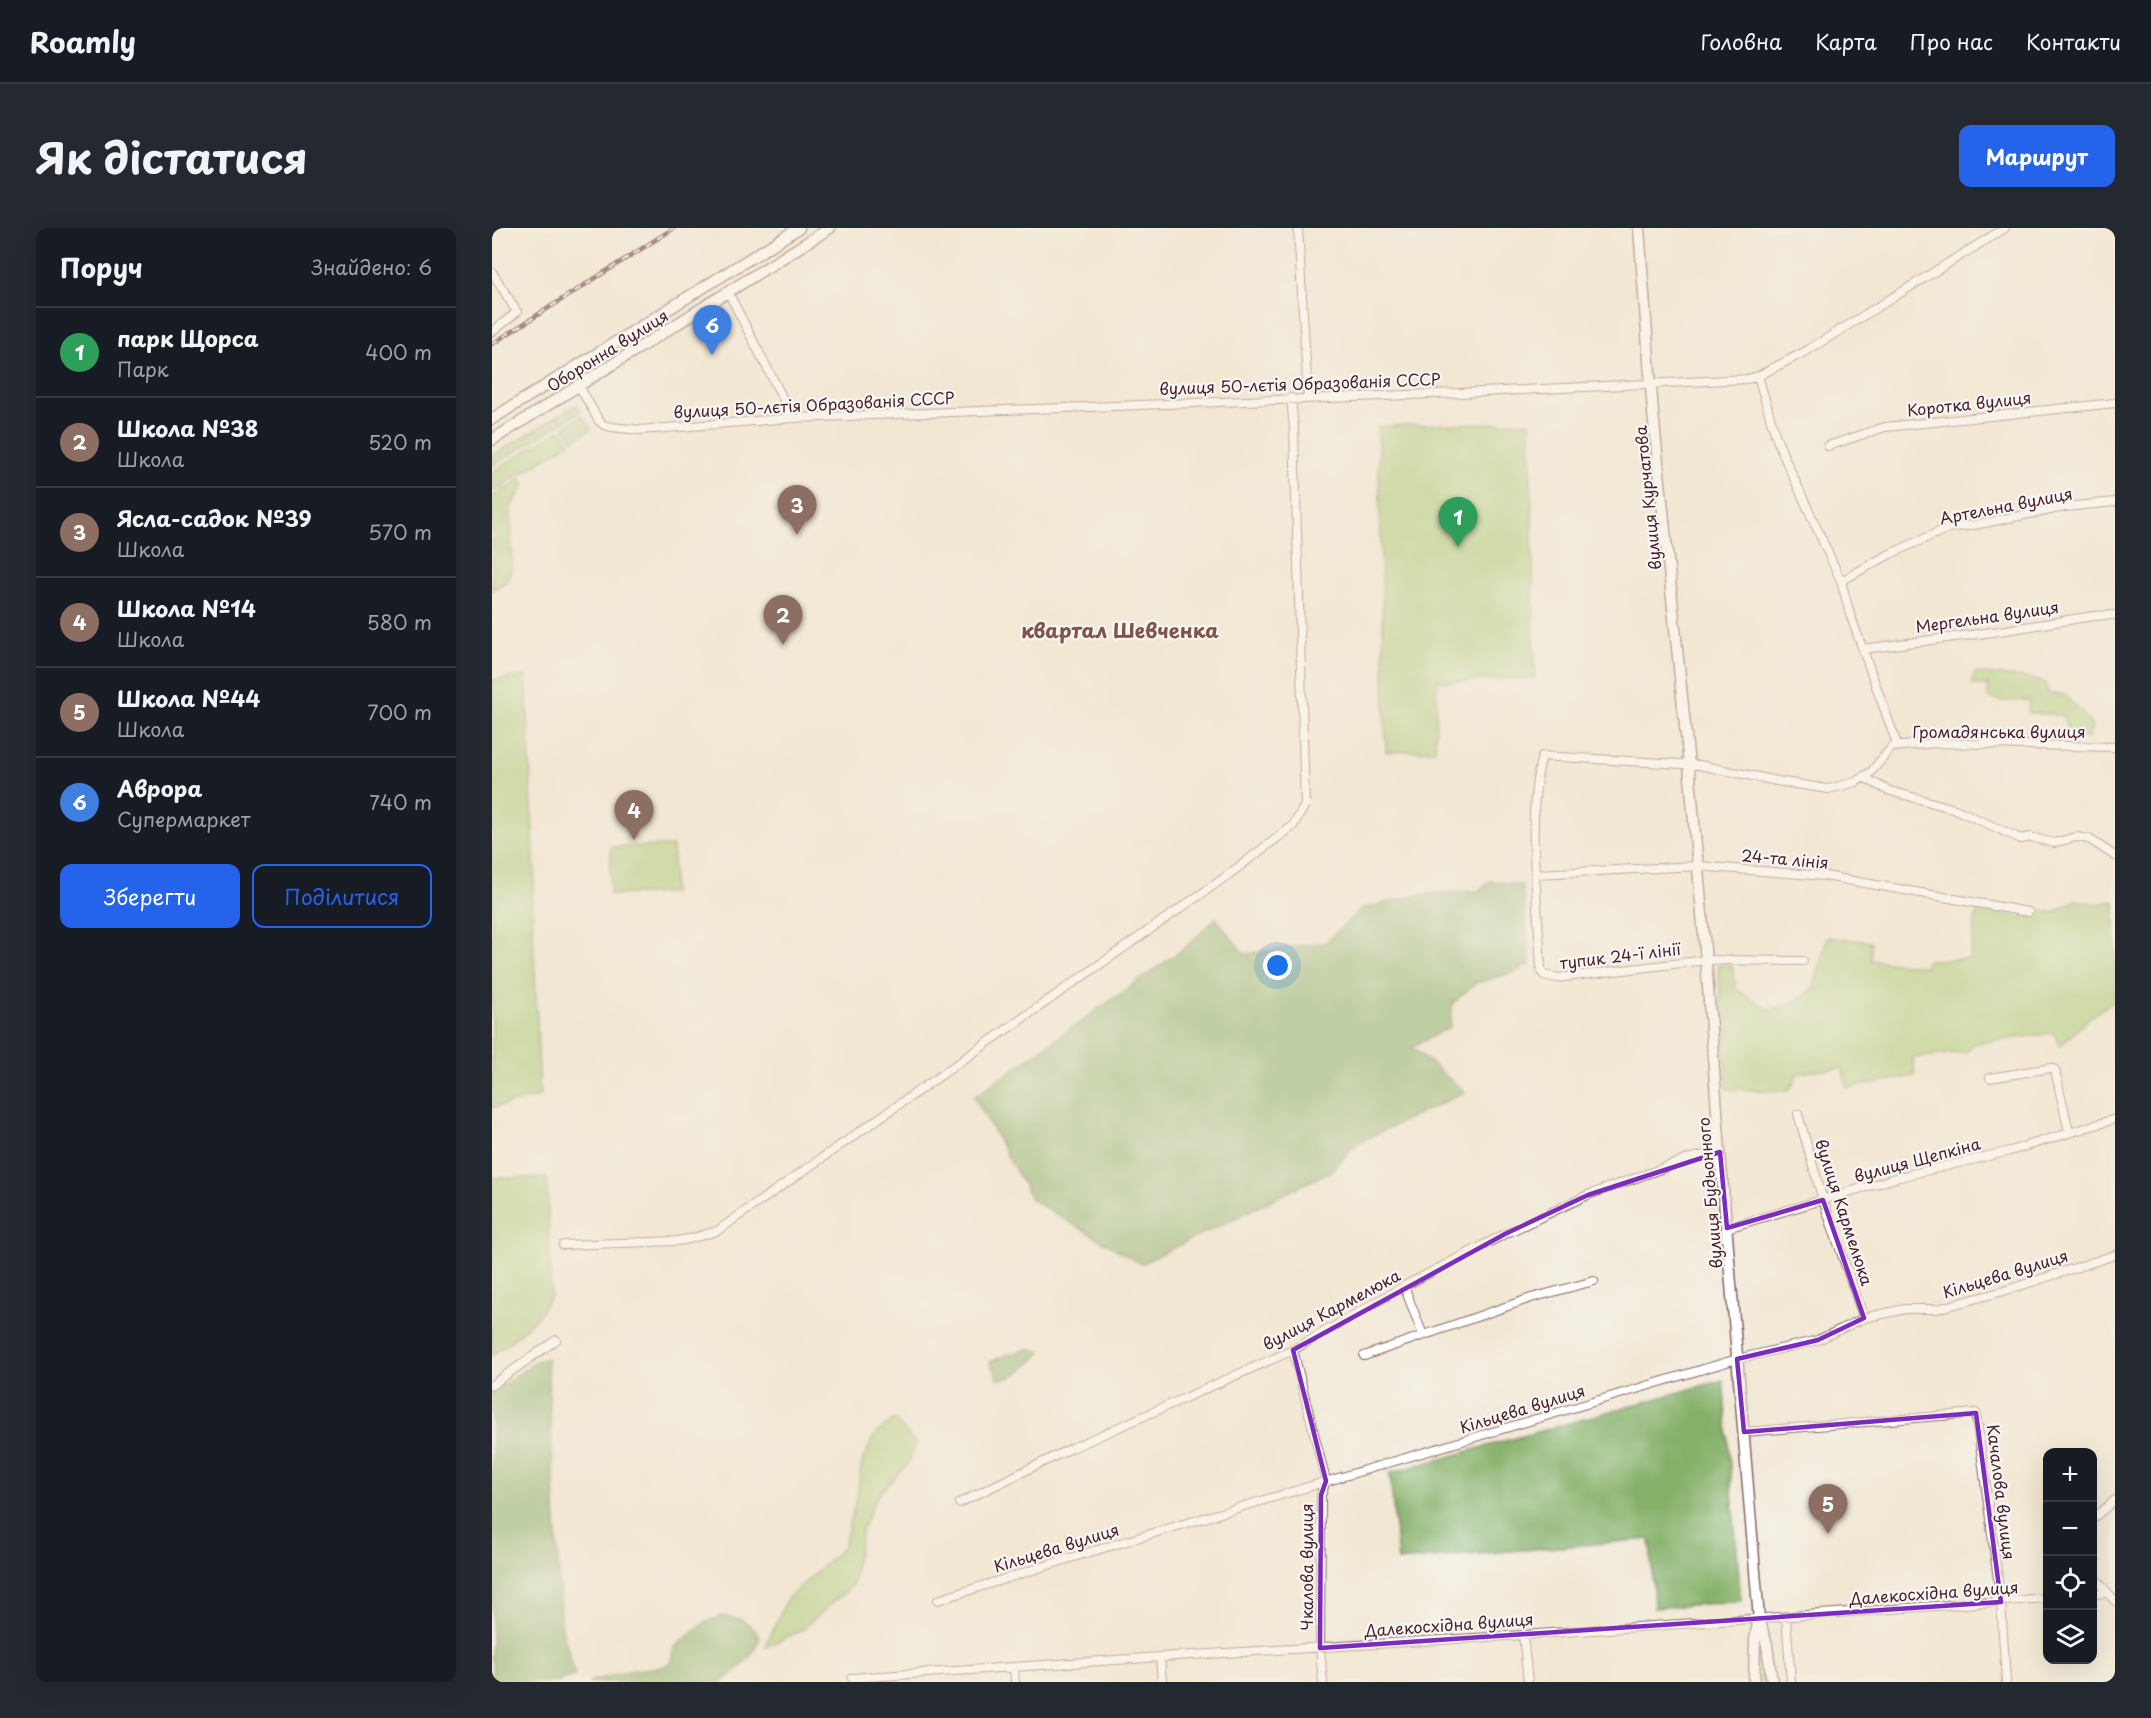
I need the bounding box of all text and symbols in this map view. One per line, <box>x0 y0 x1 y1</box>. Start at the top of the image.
text: Roamly <box>30 20 136 63</box>
text: Головна <box>1701 25 1782 57</box>
text: Карта <box>1815 25 1877 57</box>
text: Про нас <box>1910 25 1993 57</box>
text: Контакти <box>2026 25 2121 57</box>
text: Як дістатися <box>36 125 308 188</box>
button: Маршрут <box>1959 125 2115 187</box>
text: Поруч <box>60 248 143 287</box>
text: Знайдено: 6 <box>311 252 432 282</box>
street label: Оборонна вулиця <box>542 303 672 397</box>
pin: 6 <box>692 306 732 355</box>
text: парк Щорса <box>117 321 259 354</box>
text: 1 <box>75 337 84 367</box>
text: 400 m <box>365 337 432 367</box>
text: Парк <box>117 354 169 384</box>
street label: вулиця 50-лєтія Образованія СССР <box>1159 366 1441 400</box>
street label: вулиця 50-лєтія Образованія СССР <box>673 385 955 423</box>
street label: Коротка вулиця <box>1906 385 2032 421</box>
text: Школа №38 <box>117 411 258 444</box>
street label: вулиця Курчатова <box>1627 425 1667 571</box>
text: 2 <box>72 427 87 457</box>
text: 520 m <box>368 427 432 457</box>
text: Школа <box>117 444 184 474</box>
street label: Артельна вулиця <box>1937 480 2075 530</box>
pin: 3 <box>778 486 816 535</box>
pin: 1 <box>1438 498 1478 547</box>
text: Ясла-садок №39 <box>117 501 312 534</box>
text: 3 <box>73 517 86 547</box>
text: 570 m <box>368 517 432 547</box>
text: Школа <box>117 534 184 564</box>
text: Школа №14 <box>117 591 256 624</box>
street label: Мергельна вулиця <box>1914 594 2060 638</box>
pin: 2 <box>764 596 802 645</box>
text: 4 <box>73 607 86 637</box>
text: 580 m <box>367 607 432 637</box>
district label: квартал Шевченка <box>1021 615 1219 645</box>
text: Школа <box>117 624 184 654</box>
text: Школа №44 <box>117 681 260 714</box>
text: 5 <box>73 697 86 727</box>
text: 700 m <box>367 697 432 727</box>
text: Школа <box>117 714 184 744</box>
street label: Громадянська вулиця <box>1912 719 2086 743</box>
text: Аврора <box>117 771 202 804</box>
text: 6 <box>72 787 87 817</box>
text: 740 m <box>369 787 432 817</box>
pin: 4 <box>614 790 654 840</box>
text: Супермаркет <box>117 804 250 834</box>
street label: 24-та лінія <box>1740 842 1830 874</box>
button: Зберегти <box>60 864 240 928</box>
button: Поділитися <box>252 864 432 928</box>
street label: тупик 24-ї лінії <box>1558 936 1683 974</box>
your location <box>1263 951 1292 980</box>
street label: вулиця Будьонного <box>1690 1116 1728 1270</box>
street label: вулиця Щепкіна <box>1851 1131 1983 1187</box>
street label: вулиця Кармелюка <box>1810 1136 1880 1288</box>
street label: Кільцева вулиця <box>1939 1242 2071 1304</box>
street label: вулиця Кармелюка <box>1258 1263 1404 1355</box>
street label: Кільцева вулиця <box>1456 1377 1588 1439</box>
street label: Качалова вулиця <box>1982 1423 2022 1561</box>
map controls <box>2043 1448 2097 1664</box>
button: + <box>2043 1448 2097 1502</box>
pin: 5 <box>1808 1484 1848 1534</box>
button: − <box>2043 1502 2097 1556</box>
street label: Чкалова вулиця <box>1294 1503 1318 1631</box>
street label: Кільцева вулиця <box>990 1516 1122 1578</box>
button: locate <box>2043 1556 2097 1610</box>
street label: Далекосхідна вулиця <box>1848 1574 2019 1610</box>
street label: Далекосхідна вулиця <box>1363 1606 1534 1642</box>
button: layers <box>2043 1610 2097 1664</box>

